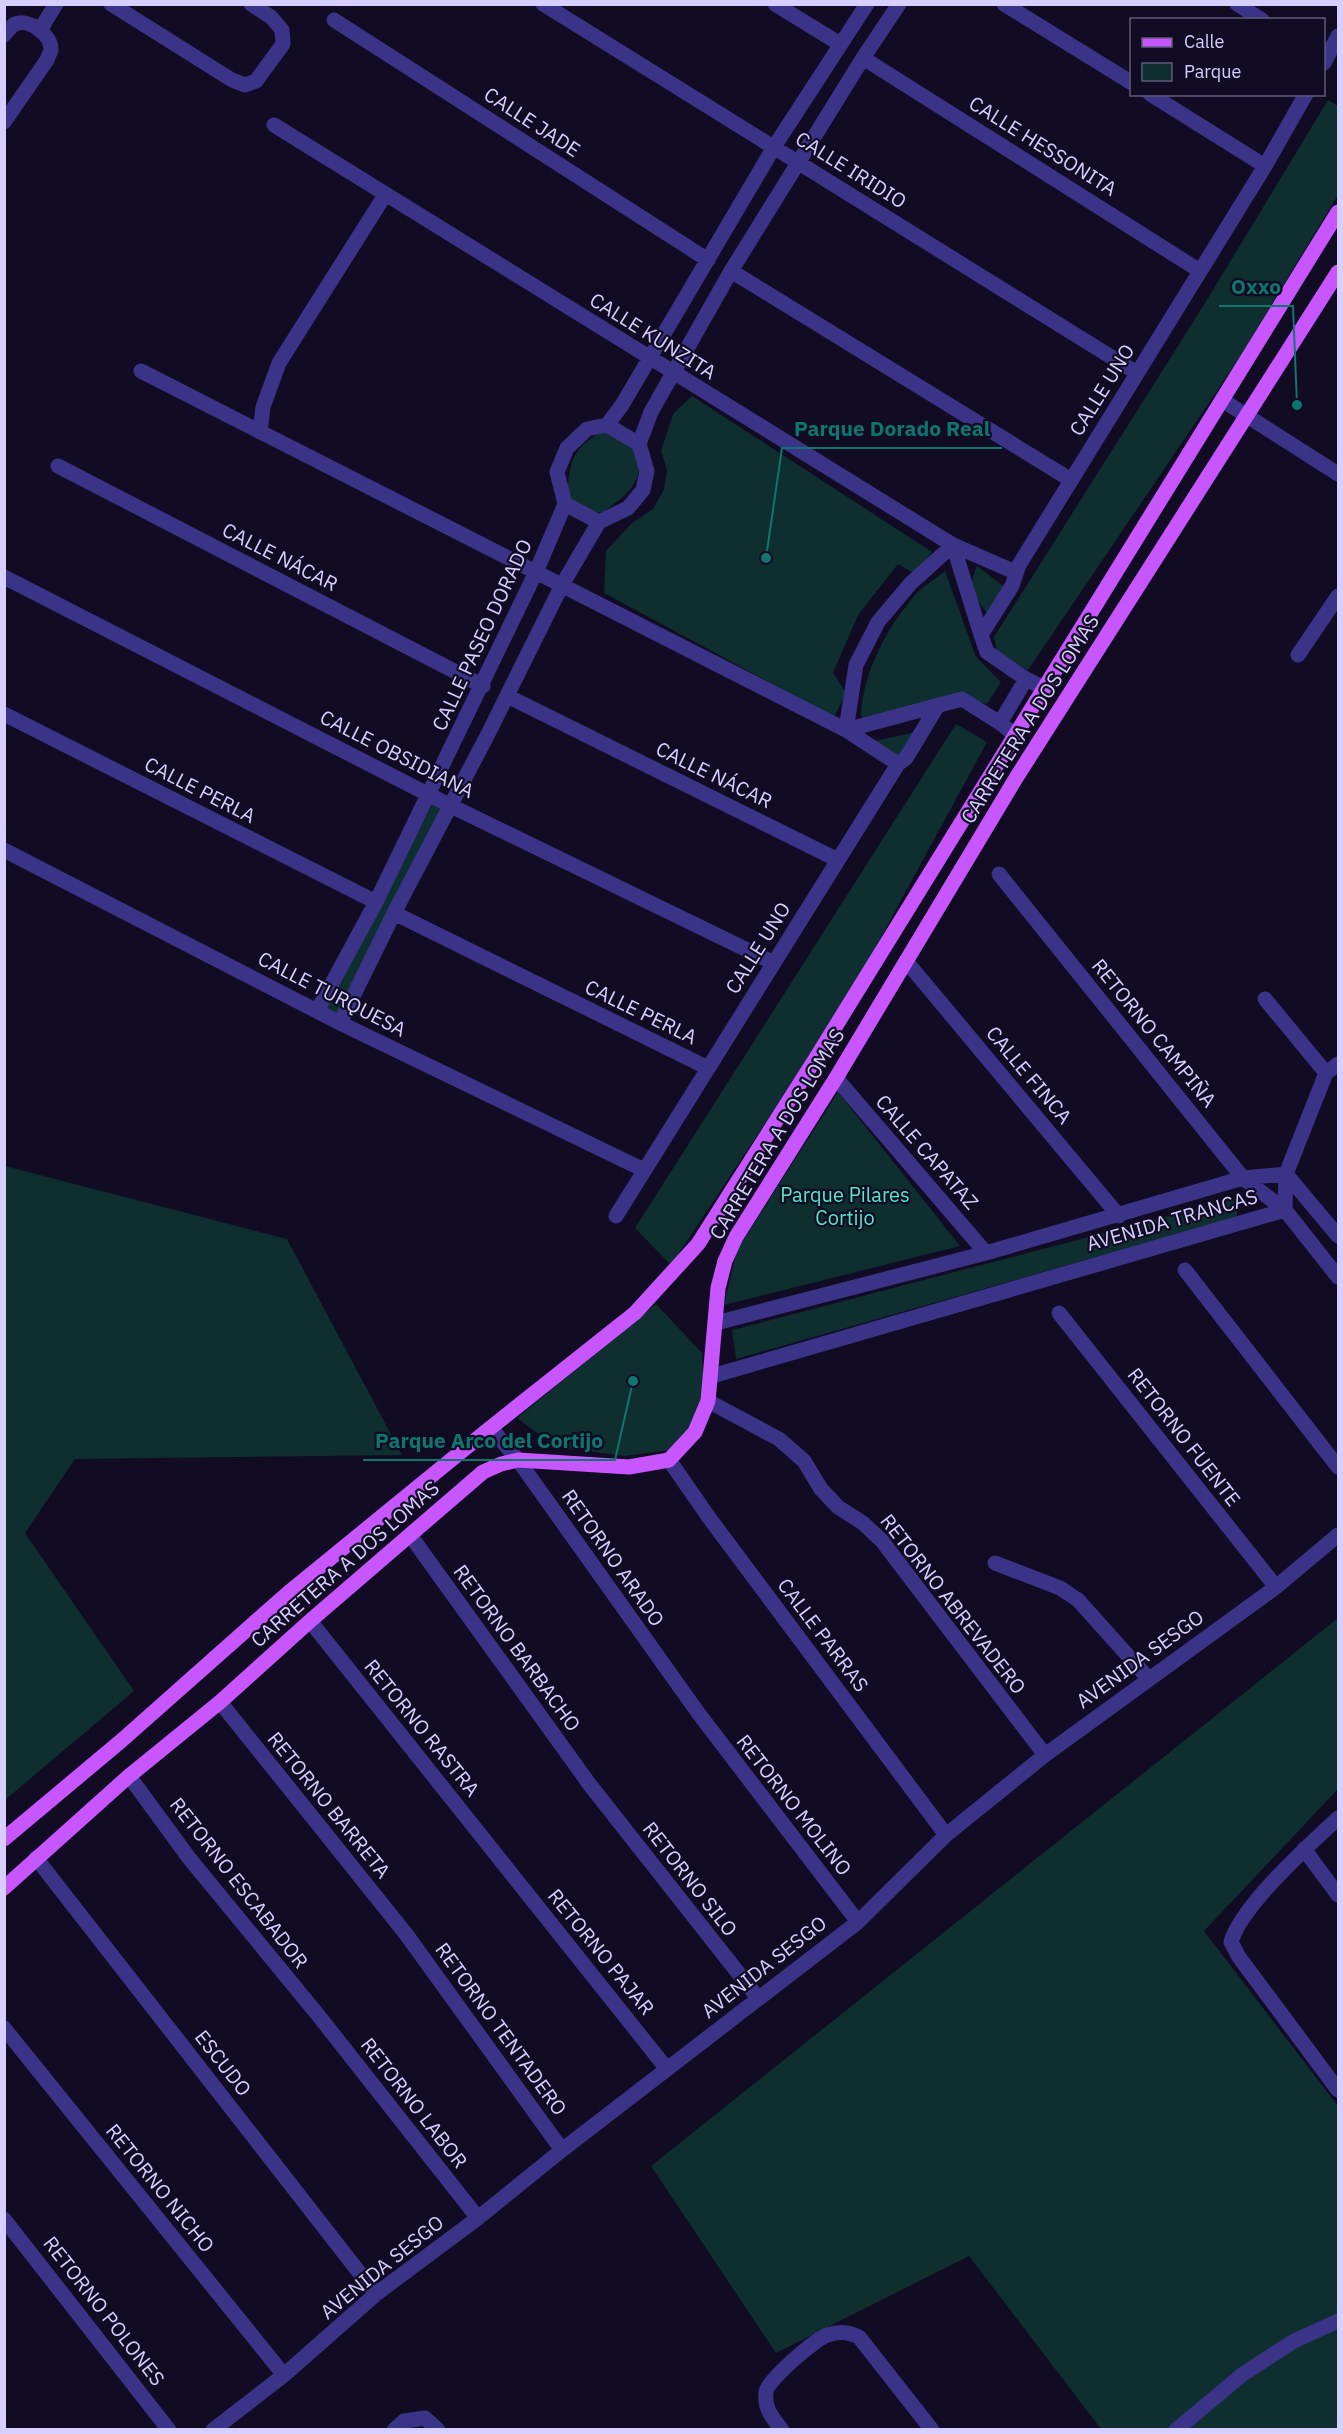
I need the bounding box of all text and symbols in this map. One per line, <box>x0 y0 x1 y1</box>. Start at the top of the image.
legend <box>1130 18 1325 96</box>
text: Calle <box>1184 30 1224 53</box>
text: Parque <box>1184 60 1242 83</box>
street label: CALLE JADE <box>479 80 586 163</box>
street label: CALLE HESSONITA <box>964 89 1122 202</box>
street label: CALLE IRIDIO <box>791 125 912 214</box>
callout: Oxxo <box>1219 267 1293 306</box>
text: Oxxo <box>1231 272 1281 300</box>
street label: CALLE KUNZITA <box>585 286 722 385</box>
street label: CALLE UNO <box>1063 339 1140 441</box>
callout: Parque Dorado Real <box>782 409 1002 448</box>
text: Parque Dorado Real <box>794 414 990 442</box>
street label: CALLE NÁCAR <box>218 516 343 597</box>
street label: CALLE PASEO DORADO <box>425 535 538 735</box>
street label: CARRETERA A DOS LOMAS <box>954 609 1105 828</box>
street label: CALLE OBSIDIANA <box>315 703 479 804</box>
street label: CALLE NÁCAR <box>652 735 777 814</box>
street label: CALLE PERLA <box>140 750 261 829</box>
street label: CALLE UNO <box>719 897 796 999</box>
street label: CALLE TURQUESA <box>253 945 411 1043</box>
street label: RETORNO CAMPIÑA <box>1086 953 1223 1113</box>
street label: CALLE PERLA <box>581 973 702 1050</box>
street label: CALLE FINCA <box>980 1020 1078 1130</box>
street label: CARRETERA A DOS LOMAS <box>703 1023 850 1244</box>
street label: CALLE CAPATAZ <box>870 1088 985 1215</box>
park label: Parque Pilares Cortijo <box>780 1181 910 1231</box>
street label: AVENIDA TRANCAS <box>1083 1182 1261 1257</box>
street label: RETORNO FUENTE <box>1122 1362 1247 1512</box>
callout: Parque Arco del Cortijo <box>363 1421 615 1460</box>
text: Parque Arco del Cortijo <box>375 1426 603 1454</box>
street label: CARRETERA A DOS LOMAS <box>245 1474 445 1653</box>
street label: RETORNO ARADO <box>556 1484 671 1632</box>
street label: RETORNO ABREVADERO <box>875 1508 1032 1699</box>
street label: RETORNO BARBACHO <box>448 1559 587 1737</box>
street label: CALLE PARRAS <box>772 1572 875 1697</box>
street label: AVENIDA SESGO <box>1070 1603 1209 1714</box>
street label: RETORNO RASTRA <box>359 1653 486 1802</box>
street label: RETORNO BARRETA <box>262 1726 397 1884</box>
street label: RETORNO MOLINO <box>731 1729 858 1881</box>
street label: RETORNO ESCABADOR <box>164 1792 315 1974</box>
street label: RETORNO SILO <box>637 1816 744 1942</box>
street label: RETORNO PAJAR <box>542 1883 661 2021</box>
street label: AVENIDA SESGO <box>696 1909 832 2024</box>
street label: RETORNO TENTADERO <box>429 1937 573 2121</box>
street label: ESCUDO <box>189 2024 258 2101</box>
street label: RETORNO LABOR <box>355 2032 474 2174</box>
street label: RETORNO NICHO <box>100 2118 221 2258</box>
street label: AVENIDA SESGO <box>314 2208 449 2325</box>
street label: RETORNO POLONES <box>37 2230 171 2391</box>

